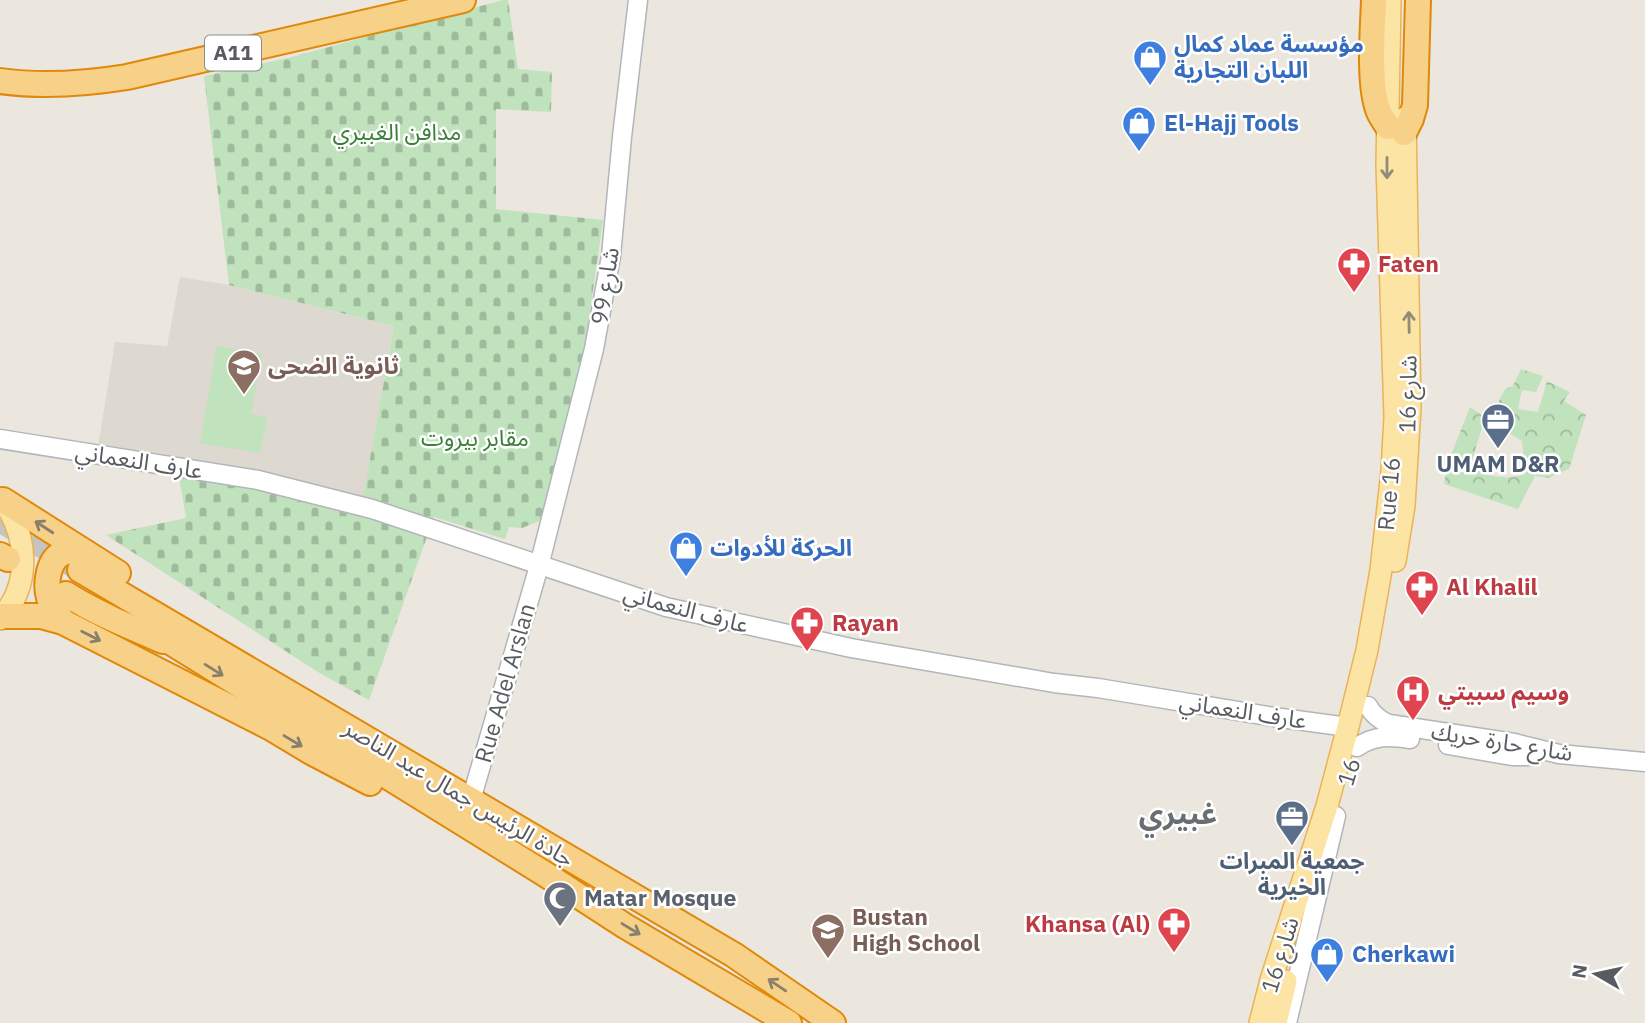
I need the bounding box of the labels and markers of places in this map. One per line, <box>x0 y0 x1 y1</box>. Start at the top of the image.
place label: مؤسسة عماد كمال اللبان التجارية <box>1174 28 1364 84</box>
shop icon: مؤسسة عماد كمال اللبان التجارية <box>1131 38 1169 87</box>
shop icon: El-Hajj Tools <box>1120 104 1158 153</box>
place label: El-Hajj Tools <box>1164 107 1299 137</box>
pharmacy icon: Faten <box>1335 245 1373 294</box>
place label: Faten <box>1378 248 1439 278</box>
school or university icon: ثانوية الضحى <box>225 347 263 396</box>
place label: ثانوية الضحى <box>268 350 399 380</box>
office icon: UMAM D&R <box>1479 401 1517 450</box>
place label: UMAM D&R <box>1437 448 1559 478</box>
shop icon: الحركة للأدوات <box>667 529 705 578</box>
place label: الحركة للأدوات <box>710 532 852 562</box>
pharmacy icon: Al Khalil <box>1403 568 1441 617</box>
place label: Al Khalil <box>1446 571 1538 601</box>
pharmacy icon: Rayan <box>788 604 826 653</box>
place label: Rayan <box>832 607 899 637</box>
hospital icon: وسيم سبيتي <box>1394 673 1432 722</box>
place label: وسيم سبيتي <box>1438 676 1569 710</box>
office icon: جمعية المبرات الخيرية <box>1273 798 1311 847</box>
place label: جمعية المبرات الخيرية <box>1219 845 1365 901</box>
mosque icon: Matar Mosque <box>541 879 579 928</box>
place label: Matar Mosque <box>584 882 736 912</box>
place label: Bustan High School <box>852 901 980 957</box>
pharmacy icon: Khansa (Al) <box>1155 905 1193 954</box>
place label: Khansa (Al) <box>1025 908 1150 938</box>
school or university icon: Bustan High School <box>809 911 847 960</box>
shop icon: Cherkawi <box>1308 935 1346 984</box>
place label: Cherkawi <box>1352 938 1455 968</box>

